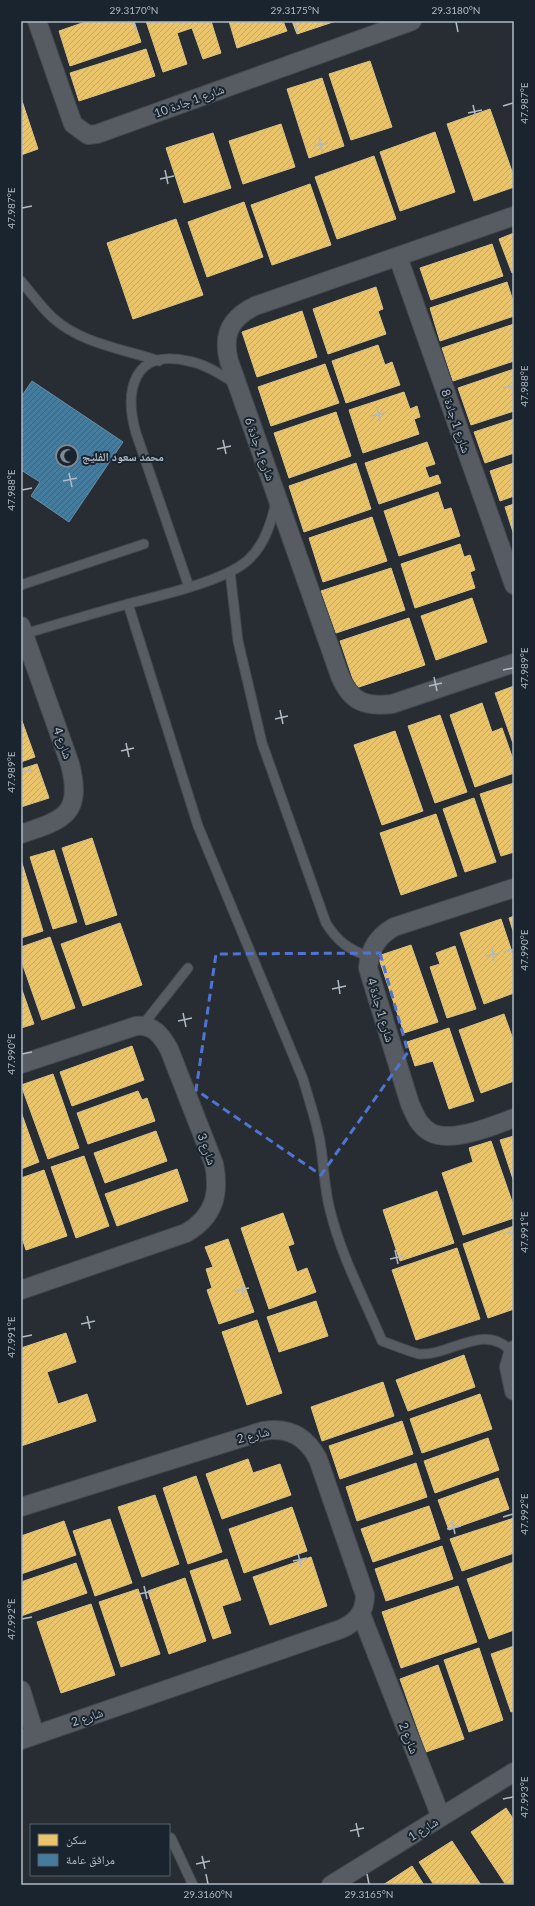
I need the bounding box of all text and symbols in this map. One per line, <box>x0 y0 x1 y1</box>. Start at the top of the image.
text: 29.3170°N <box>110 4 158 16</box>
text: 29.3175°N <box>271 4 319 16</box>
text: 29.3180°N <box>432 4 480 16</box>
street label: شارع 1 جادة 10 <box>152 81 227 122</box>
text: 47.987°E <box>518 82 530 124</box>
text: 47.987°E <box>5 187 17 229</box>
text: 47.988°E <box>518 365 530 407</box>
street label: شارع 1 جادة 8 <box>437 387 474 455</box>
street label: شارع 1 جادة 6 <box>241 415 278 483</box>
mosque icon: محمد سعود الفليج <box>54 443 80 469</box>
place label: محمد سعود الفليج <box>82 449 164 465</box>
text: 47.988°E <box>5 469 17 511</box>
text: 47.989°E <box>518 647 530 689</box>
street label: شارع 4 <box>49 725 76 761</box>
text: 47.989°E <box>5 751 17 793</box>
text: 47.990°E <box>518 929 530 971</box>
street label: شارع 1 جادة 4 <box>363 976 398 1044</box>
text: 47.990°E <box>5 1033 17 1075</box>
street label: شارع 3 <box>193 1131 220 1167</box>
text: 47.991°E <box>518 1211 530 1253</box>
text: 47.991°E <box>5 1316 17 1358</box>
street label: شارع 2 <box>235 1423 271 1447</box>
text: 47.992°E <box>518 1493 530 1535</box>
text: 47.992°E <box>5 1598 17 1640</box>
street label: شارع 2 <box>69 1705 105 1730</box>
street label: شارع 2 <box>395 1720 422 1757</box>
text: 47.993°E <box>518 1776 530 1818</box>
street label: شارع 1 <box>405 1814 442 1845</box>
legend <box>30 1824 170 1876</box>
text: سكن <box>66 1832 87 1847</box>
text: مرافق عامة <box>66 1852 115 1867</box>
text: 29.3160°N <box>184 1888 232 1900</box>
text: 29.3165°N <box>345 1888 393 1900</box>

